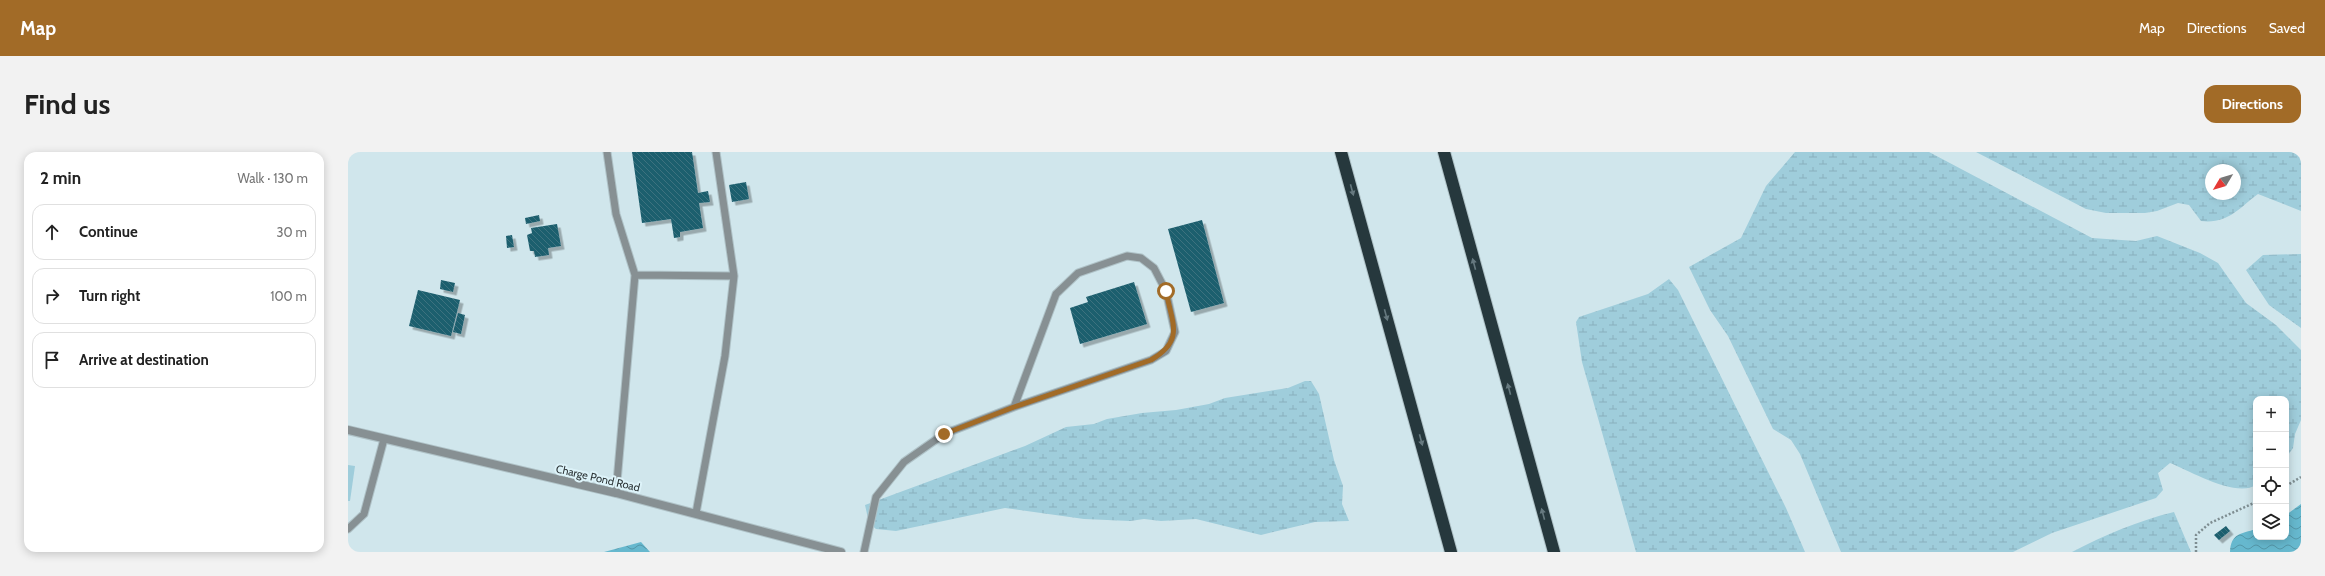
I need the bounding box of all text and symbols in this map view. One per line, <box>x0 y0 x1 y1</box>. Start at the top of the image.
text: Map <box>20 17 56 40</box>
text: Map <box>2139 19 2165 37</box>
text: Directions <box>2187 19 2247 37</box>
text: Saved <box>2269 19 2305 37</box>
button: Directions <box>2204 85 2301 123</box>
text: Find us <box>24 87 110 121</box>
north arrow <box>2205 164 2241 200</box>
text: 2 min <box>40 168 81 188</box>
text: Walk · 130 m <box>237 170 308 186</box>
one-way arrow <box>1349 183 1355 196</box>
icon: ahead <box>41 221 63 243</box>
text: Continue <box>79 223 138 241</box>
text: 30 m <box>277 224 307 240</box>
one-way arrow <box>1471 257 1477 270</box>
route start <box>1157 282 1175 300</box>
icon: right <box>41 285 63 307</box>
text: Turn right <box>79 287 140 305</box>
text: 100 m <box>270 288 307 304</box>
one-way arrow <box>1383 309 1389 321</box>
icon: arrive <box>41 349 63 371</box>
text: Arrive at destination <box>79 351 209 369</box>
one-way arrow <box>1506 383 1512 395</box>
map controls <box>2253 396 2289 540</box>
button: + <box>2253 396 2289 432</box>
route end <box>935 425 953 443</box>
button: − <box>2253 432 2289 468</box>
one-way arrow <box>1418 434 1424 447</box>
street label: Charge Pond Road <box>555 462 641 494</box>
button: locate <box>2253 468 2289 504</box>
button: layers <box>2253 504 2289 540</box>
one-way arrow <box>1540 508 1546 520</box>

